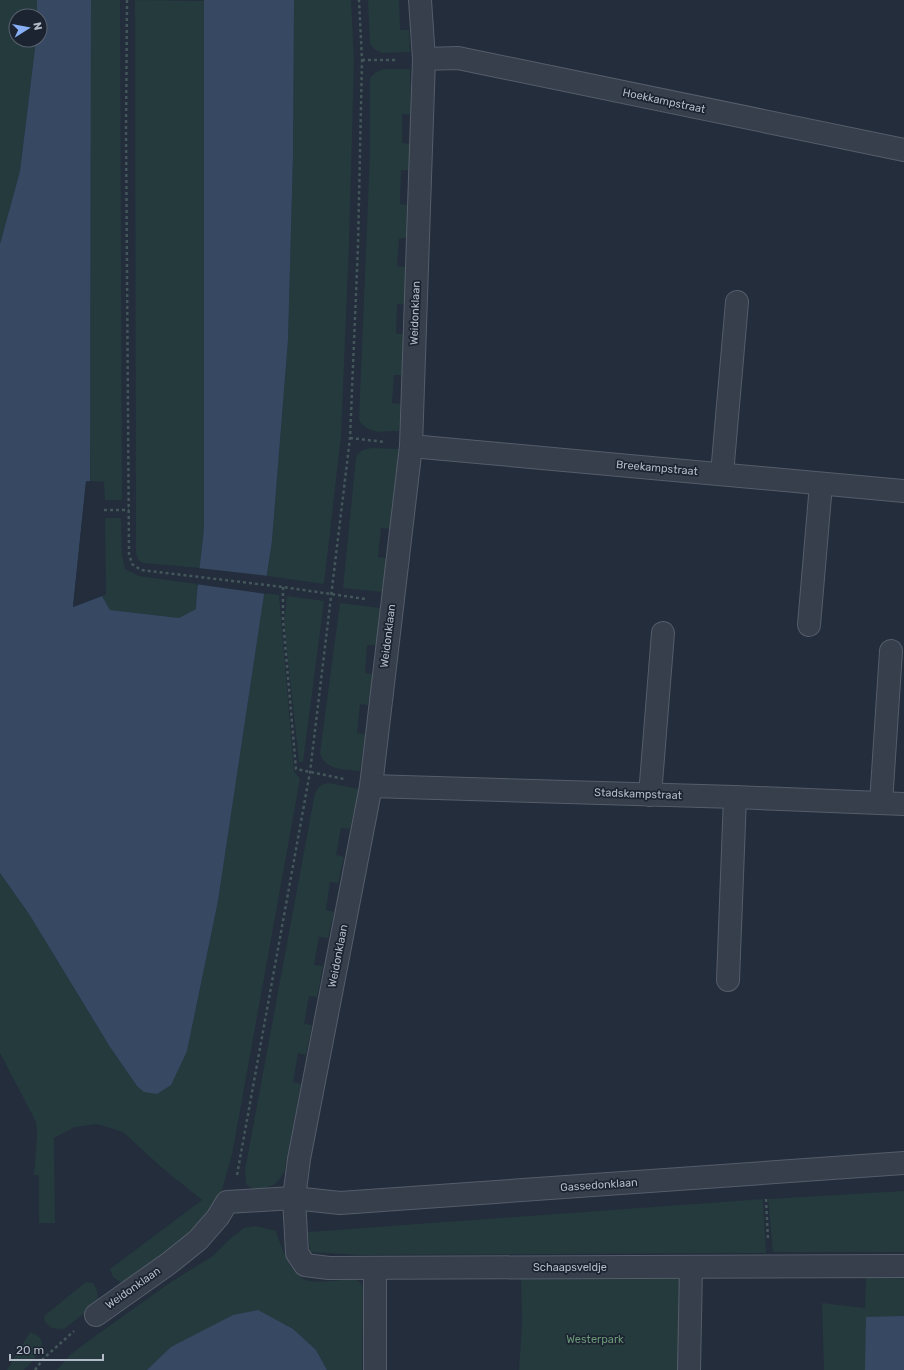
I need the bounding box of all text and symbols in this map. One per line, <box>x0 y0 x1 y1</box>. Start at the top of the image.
north arrow <box>8 8 48 48</box>
text: N <box>30 21 44 31</box>
street label: Hoekkampstraat <box>621 86 707 116</box>
street label: Weidonklaan <box>407 281 423 345</box>
street label: Breekampstraat <box>616 458 699 478</box>
street label: Weidonklaan <box>378 603 398 669</box>
street label: Stadskampstraat <box>594 786 683 802</box>
street label: Weidonklaan <box>326 923 350 989</box>
street label: Gassedonklaan <box>560 1176 638 1194</box>
street label: Schaapsveldje <box>533 1261 607 1274</box>
street label: Weidonklaan <box>103 1264 163 1312</box>
park label: Westerpark <box>566 1333 624 1346</box>
scale bar <box>10 1336 103 1362</box>
text: 20 m <box>16 1343 44 1357</box>

